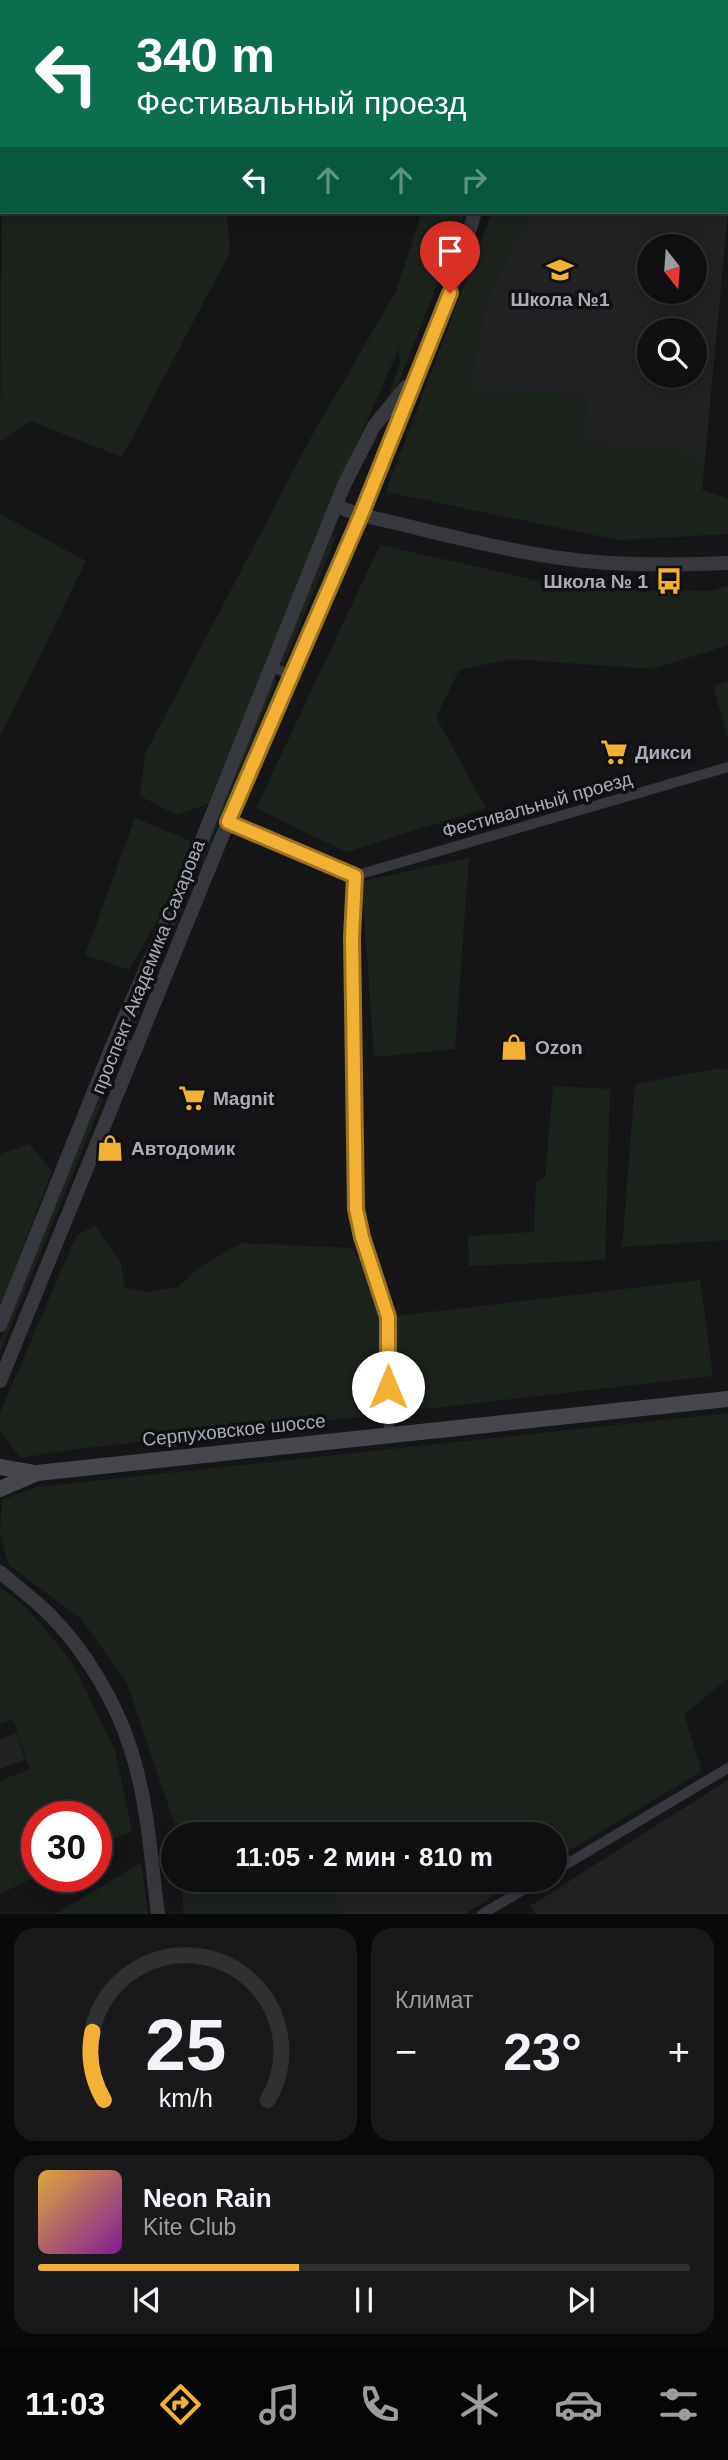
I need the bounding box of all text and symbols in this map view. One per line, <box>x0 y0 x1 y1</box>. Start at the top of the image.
icon: left <box>21 28 112 119</box>
text: 340 m <box>136 28 275 82</box>
text: Фестивальный проезд <box>136 85 467 121</box>
icon: left <box>236 161 274 199</box>
icon: ahead <box>309 161 347 199</box>
icon: ahead <box>382 161 420 199</box>
icon: right <box>455 161 493 199</box>
pin <box>420 221 480 293</box>
icon: arrive <box>431 232 469 270</box>
north arrow <box>637 234 707 304</box>
map controls <box>637 234 707 388</box>
school or university icon: Школа №1 <box>545 255 575 285</box>
place label: Школа №1 <box>510 289 610 310</box>
button: search <box>637 318 707 388</box>
bus stop icon: Школа № 1 <box>654 566 684 596</box>
place label: Школа № 1 <box>544 571 648 592</box>
supermarket icon: Дикси <box>599 737 629 767</box>
place label: Дикси <box>635 742 692 763</box>
street label: Фестивальный проезд <box>440 768 634 842</box>
street label: проспект Академика Сахарова <box>87 837 209 1097</box>
shop icon: Ozon <box>499 1032 529 1062</box>
place label: Ozon <box>535 1037 583 1058</box>
supermarket icon: Magnit <box>177 1083 207 1113</box>
place label: Magnit <box>213 1088 275 1109</box>
shop icon: Автодомик <box>95 1133 125 1163</box>
place label: Автодомик <box>131 1138 236 1159</box>
position arrow <box>351 1350 425 1424</box>
street label: Серпуховское шоссе <box>141 1410 327 1450</box>
speed limit sign: 30 <box>21 1801 112 1892</box>
text: 11:05 · 2 мин · 810 m <box>235 1842 493 1872</box>
text: Климат <box>395 1987 473 2013</box>
text: 25 <box>145 2005 226 2086</box>
text: 23° <box>503 2023 582 2081</box>
text: − <box>395 2031 417 2073</box>
text: + <box>668 2031 690 2073</box>
text: km/h <box>158 2084 213 2112</box>
text: Neon Rain <box>143 2183 272 2213</box>
text: Kite Club <box>143 2214 236 2240</box>
icon: previous <box>128 2281 166 2319</box>
icon: pause <box>345 2281 383 2319</box>
icon: next <box>562 2281 600 2319</box>
icon: directions <box>156 2380 205 2429</box>
icon: music <box>255 2380 304 2429</box>
icon: phone <box>355 2380 404 2429</box>
icon: climate <box>455 2380 504 2429</box>
icon: car <box>554 2380 603 2429</box>
icon: filters <box>654 2380 703 2429</box>
text: 11:03 <box>25 2386 105 2422</box>

